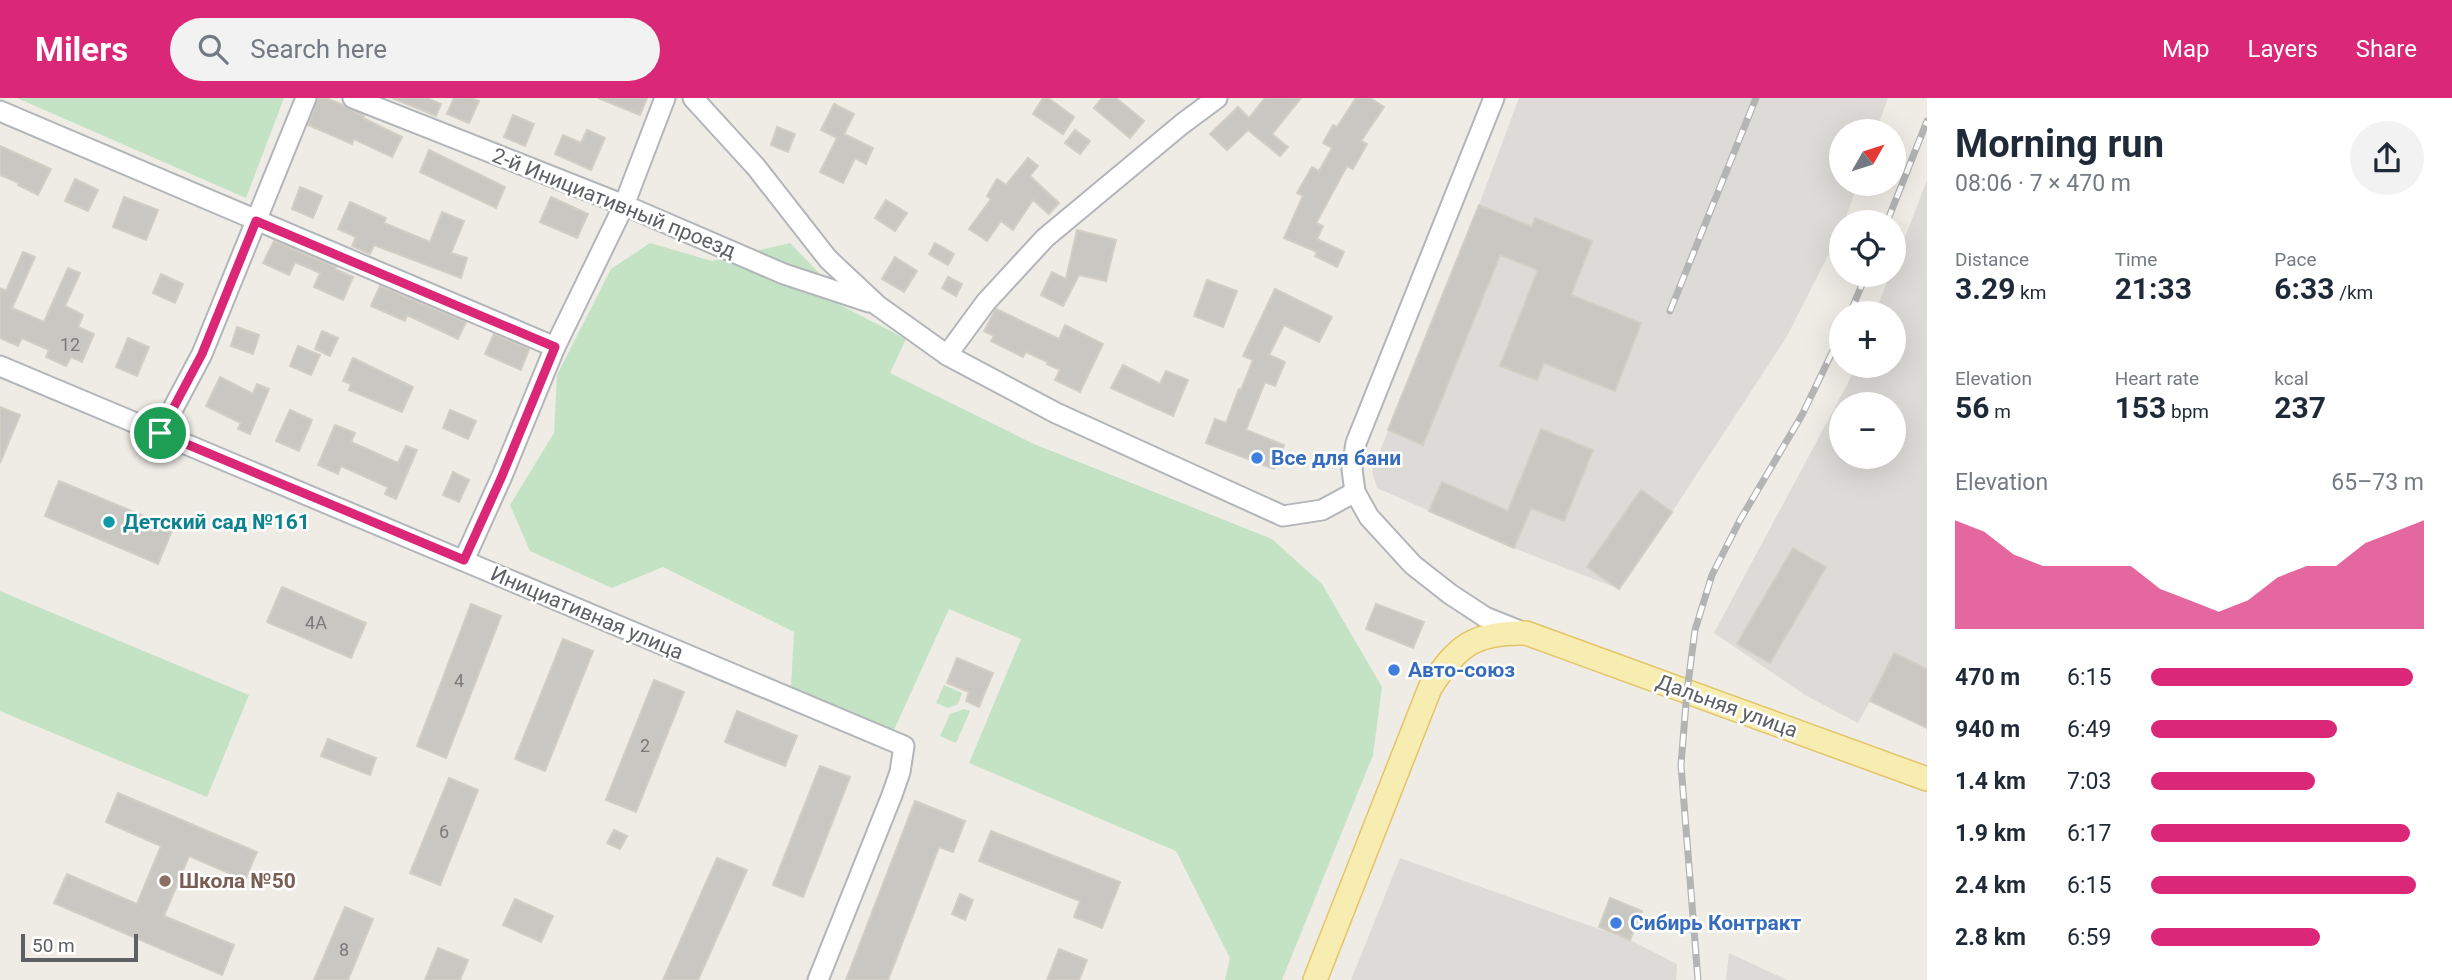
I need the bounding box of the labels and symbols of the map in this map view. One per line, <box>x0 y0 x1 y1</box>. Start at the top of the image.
north arrow <box>1829 119 1906 196</box>
street label: 2-й Инициативный проезд <box>489 143 739 263</box>
house number: 12 <box>60 334 80 355</box>
pin <box>130 403 190 463</box>
place label: Все для бани <box>1271 446 1401 470</box>
marker: Все для бани <box>1249 450 1265 466</box>
place label: Детский сад №161 <box>123 510 310 534</box>
marker: Детский сад №161 <box>101 514 117 530</box>
street label: Инициативная улица <box>487 561 687 665</box>
house number: 4А <box>305 612 327 633</box>
place label: Авто-союз <box>1408 658 1515 682</box>
marker: Авто-союз <box>1386 662 1402 678</box>
street label: Дальняя улица <box>1653 669 1801 743</box>
house number: 4 <box>454 670 464 691</box>
house number: 2 <box>640 735 650 756</box>
house number: 6 <box>439 821 449 842</box>
place label: Школа №50 <box>179 869 296 893</box>
marker: Школа №50 <box>157 873 173 889</box>
place label: Сибирь Контракт <box>1630 911 1802 935</box>
marker: Сибирь Контракт <box>1608 915 1624 931</box>
scale bar <box>21 931 138 963</box>
house number: 8 <box>339 939 349 960</box>

